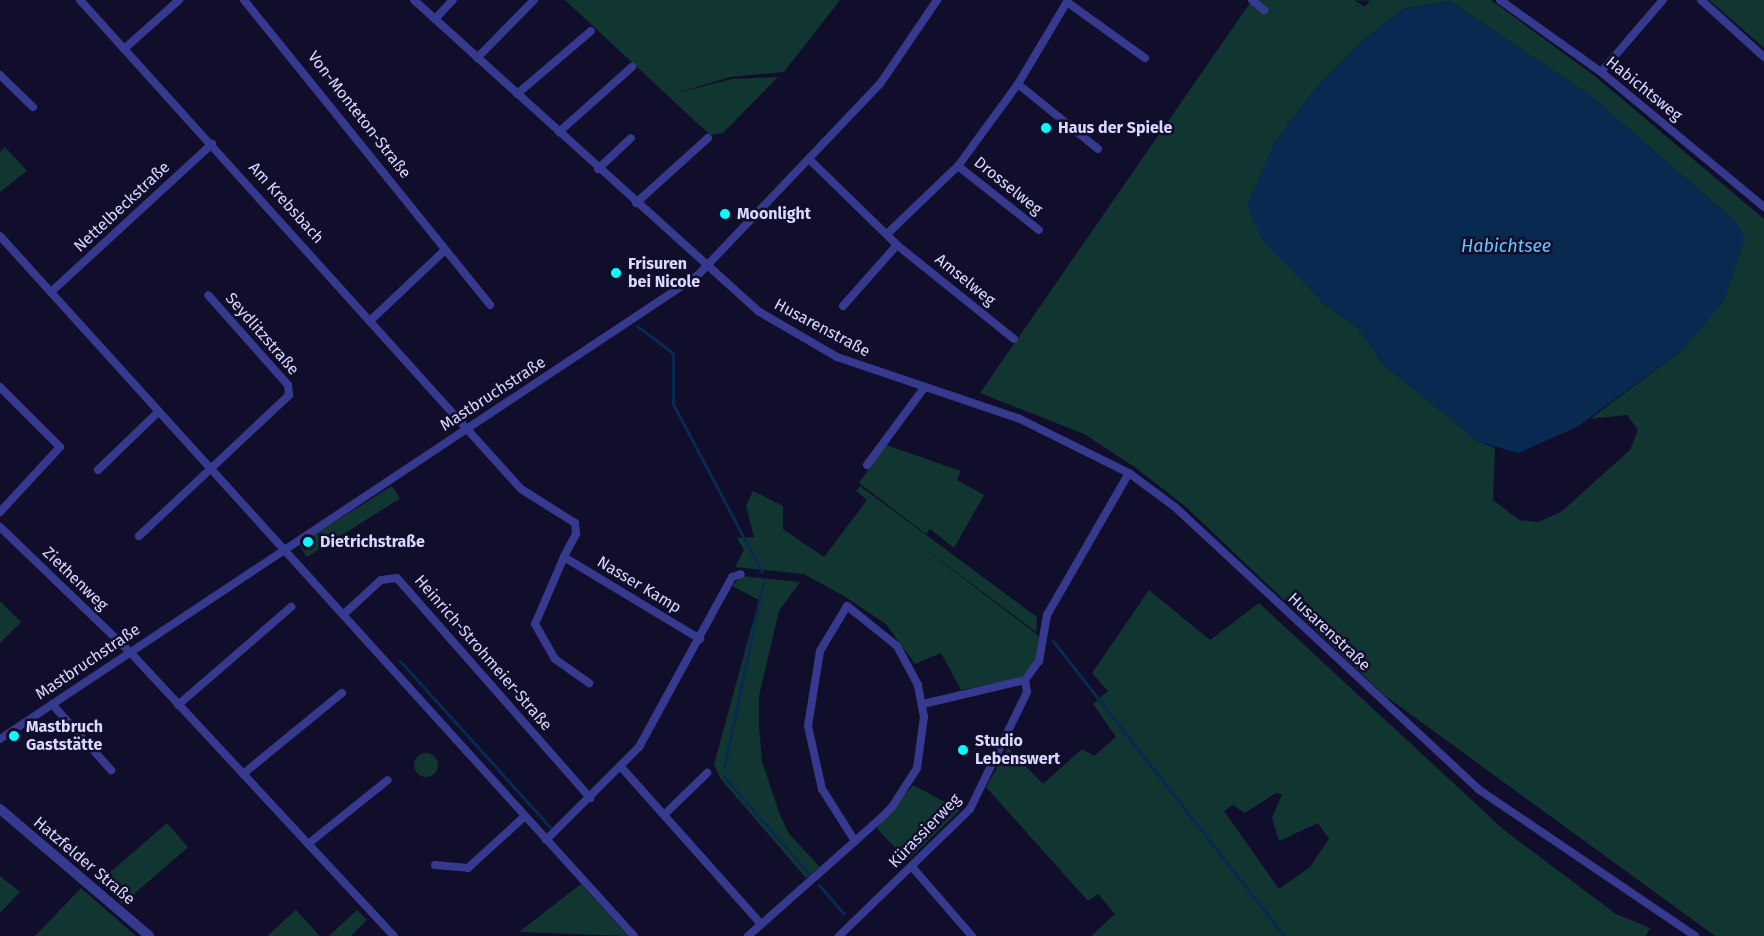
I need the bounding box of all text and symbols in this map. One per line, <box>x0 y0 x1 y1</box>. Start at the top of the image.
street label: Von-Monteton-Straße <box>303 48 415 182</box>
street label: Habichtsweg <box>1602 53 1686 125</box>
place label: Haus der Spiele <box>1058 118 1172 138</box>
marker: Haus der Spiele <box>1039 121 1053 135</box>
street label: Drosselweg <box>970 153 1046 219</box>
street label: Nettelbeckstraße <box>70 158 174 256</box>
street label: Am Krebsbach <box>244 158 328 248</box>
place label: Moonlight <box>737 204 811 224</box>
marker: Moonlight <box>718 207 732 221</box>
water label: Habichtsee <box>1461 235 1551 257</box>
street label: Amselweg <box>931 250 999 310</box>
place label: Frisuren bei Nicole <box>628 254 700 292</box>
marker: Frisuren bei Nicole <box>609 266 623 280</box>
street label: Seydlitzstraße <box>221 289 303 379</box>
street label: Husarenstraße <box>771 295 873 361</box>
street label: Mastbruchstraße <box>437 353 549 435</box>
place label: Dietrichstraße <box>320 532 425 552</box>
marker: Dietrichstraße <box>301 535 315 549</box>
street label: Ziethenweg <box>38 543 112 615</box>
street label: Nasser Kamp <box>594 552 684 618</box>
street label: Heinrich-Strohmeier-Straße <box>410 571 556 735</box>
street label: Husarenstraße <box>1284 589 1374 675</box>
street label: Mastbruchstraße <box>32 620 144 704</box>
place label: Mastbruch Gaststätte <box>26 717 103 755</box>
marker: Mastbruch Gaststätte <box>7 729 21 743</box>
place label: Studio Lebenswert <box>975 731 1060 769</box>
marker: Studio Lebenswert <box>956 743 970 757</box>
street label: Kürassierweg <box>885 790 965 872</box>
street label: Hatzfelder Straße <box>29 813 139 909</box>

